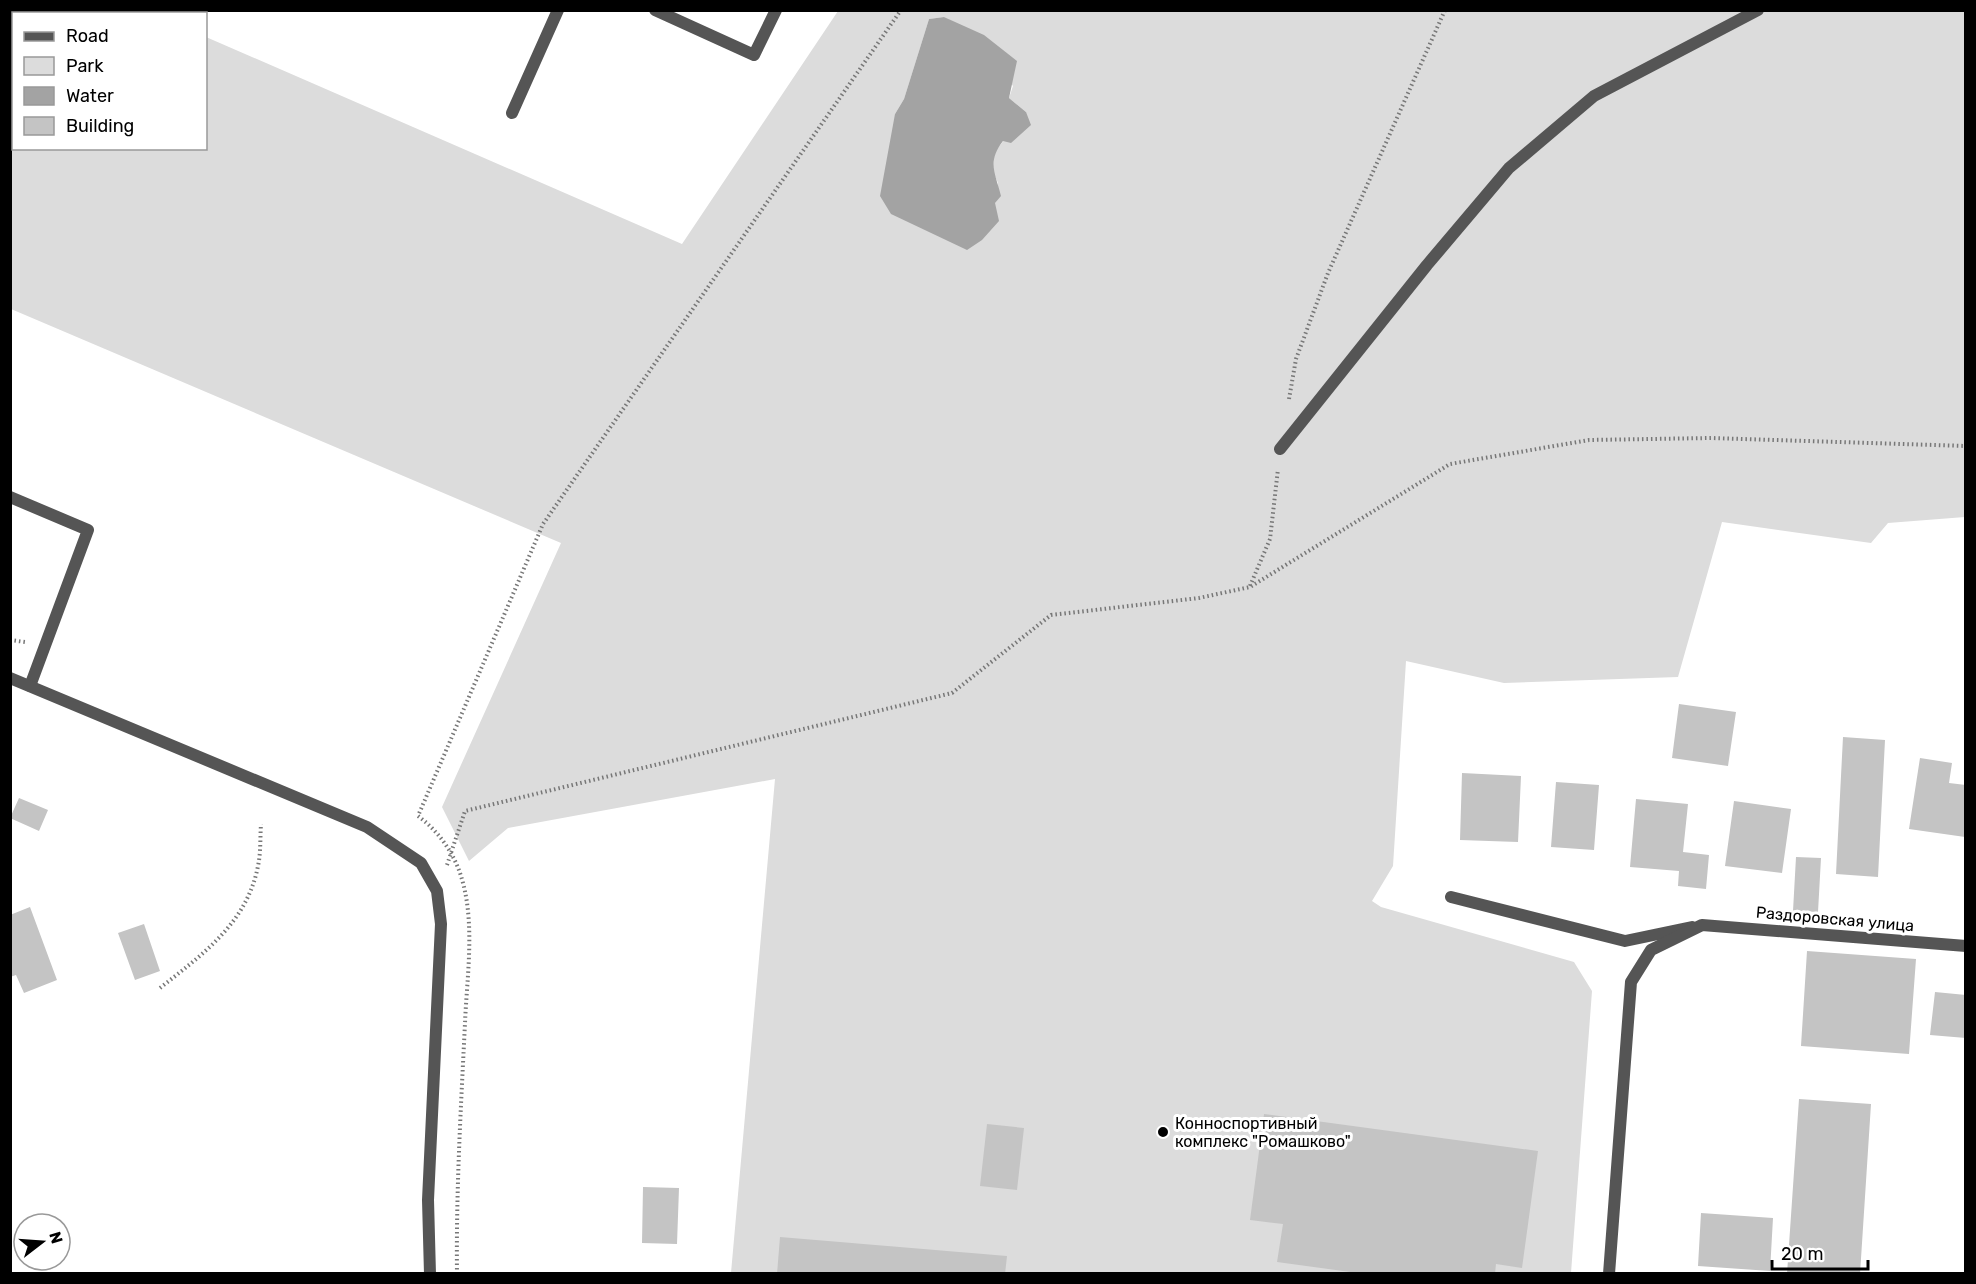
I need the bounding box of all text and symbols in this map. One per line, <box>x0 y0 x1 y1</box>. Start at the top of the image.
legend <box>12 12 207 150</box>
text: Road <box>66 25 109 47</box>
text: Park <box>66 55 104 77</box>
text: Water <box>66 85 114 107</box>
text: Building <box>66 115 134 137</box>
street label: Раздоровская улица <box>1755 903 1915 935</box>
place label: Конноспортивный комплекс "Ромашково" <box>1175 1114 1351 1151</box>
marker: Конноспортивный комплекс "Ромашково" <box>1156 1125 1170 1139</box>
north arrow <box>12 1212 72 1272</box>
text: N <box>45 1229 67 1246</box>
scale bar <box>1772 1233 1868 1271</box>
text: 20 m <box>1781 1243 1823 1265</box>

